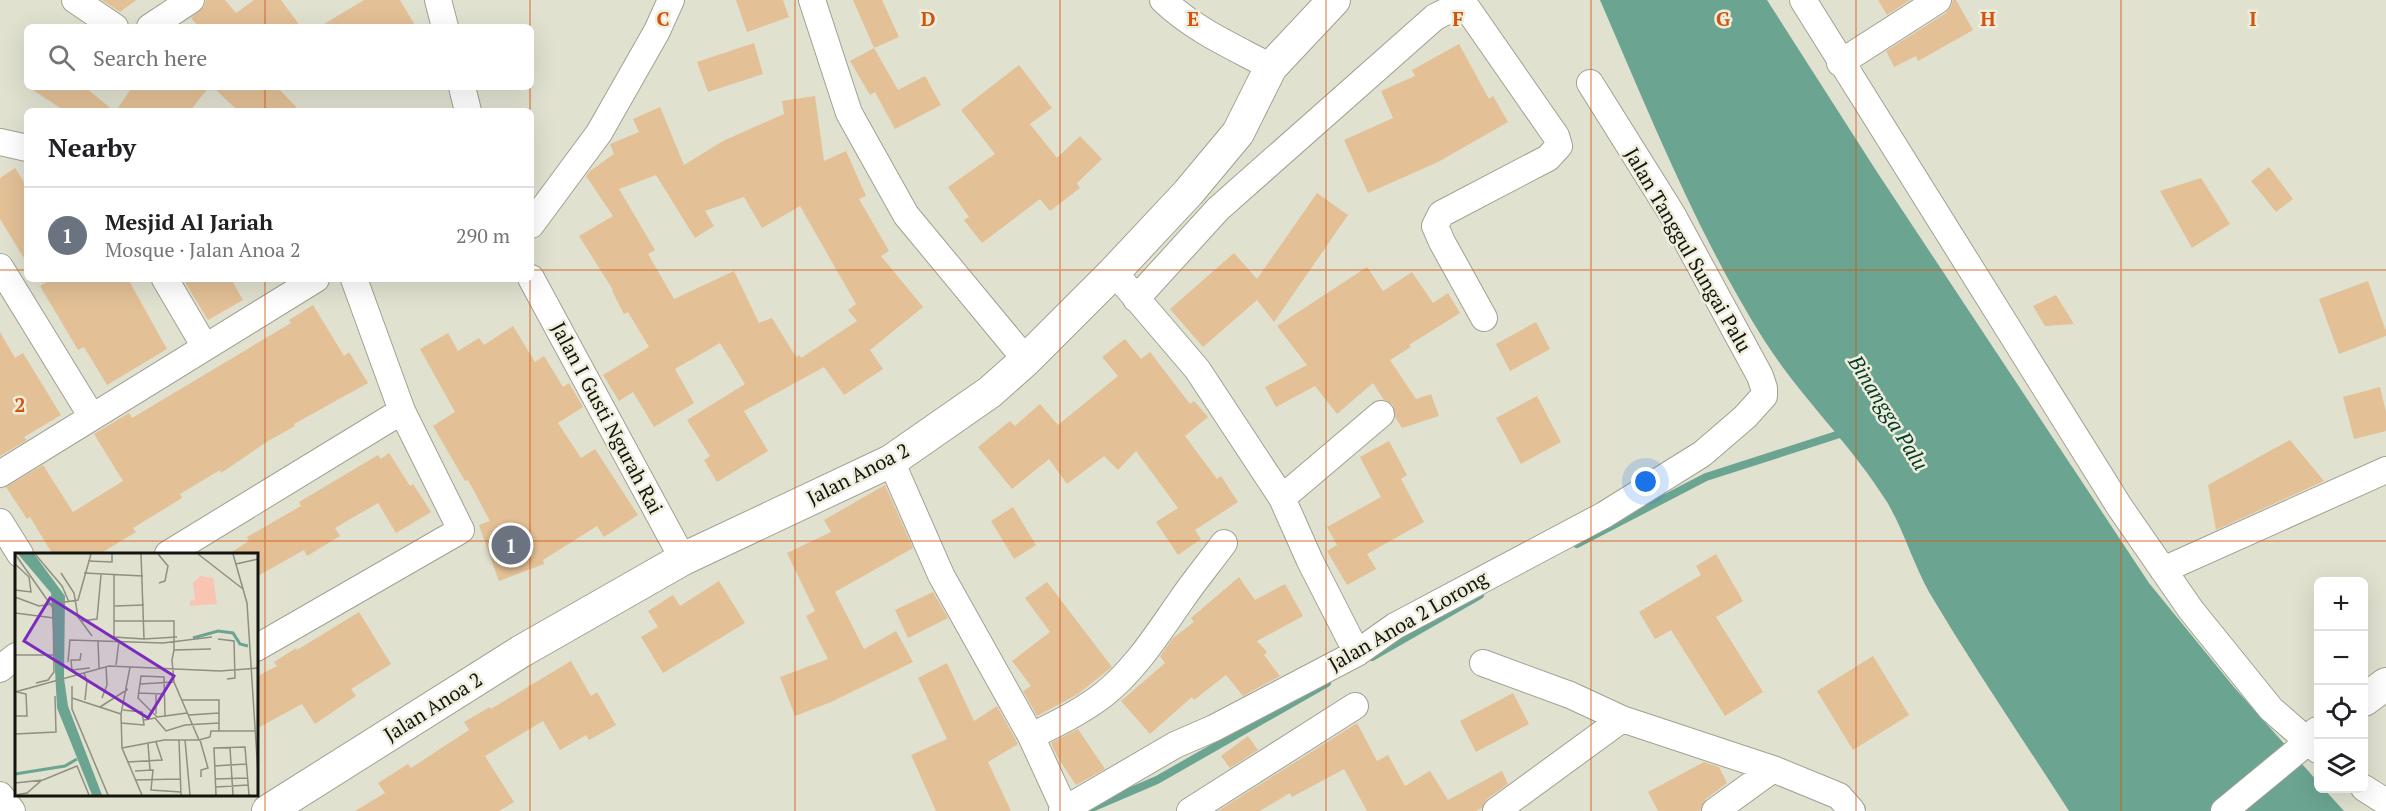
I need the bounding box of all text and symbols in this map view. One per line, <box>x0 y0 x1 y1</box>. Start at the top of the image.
text: C <box>656 5 670 32</box>
text: D <box>921 5 935 32</box>
text: E <box>1187 5 1199 32</box>
text: F <box>1452 5 1464 32</box>
text: G <box>1716 5 1730 32</box>
text: H <box>1980 5 1996 32</box>
text: I <box>2249 5 2257 32</box>
search box <box>24 24 534 90</box>
icon: search <box>45 41 78 74</box>
text: Search here <box>93 43 207 72</box>
text: Nearby <box>48 130 136 164</box>
street label: Jalan Tanggul Sungai Palu <box>1619 143 1758 357</box>
text: Mesjid Al Jariah <box>105 207 273 236</box>
text: 1 <box>62 222 73 249</box>
text: 290 m <box>456 222 510 249</box>
text: Mosque · Jalan Anoa 2 <box>105 236 301 263</box>
street label: Jalan I Gusti Ngurah Rai <box>545 317 670 518</box>
water label: Binangga Palu <box>1842 349 1935 475</box>
text: 2 <box>14 391 26 418</box>
street label: Jalan Anoa 2 <box>802 436 914 511</box>
your location <box>1631 467 1660 496</box>
pin: 1 <box>492 522 530 568</box>
inset map <box>15 553 258 796</box>
street label: Jalan Anoa 2 Lorong <box>1323 564 1493 677</box>
map controls <box>2314 577 2368 793</box>
button: + <box>2314 577 2368 631</box>
button: − <box>2314 631 2368 685</box>
street label: Jalan Anoa 2 <box>378 666 487 748</box>
button: locate <box>2314 685 2368 739</box>
button: layers <box>2314 739 2368 793</box>

